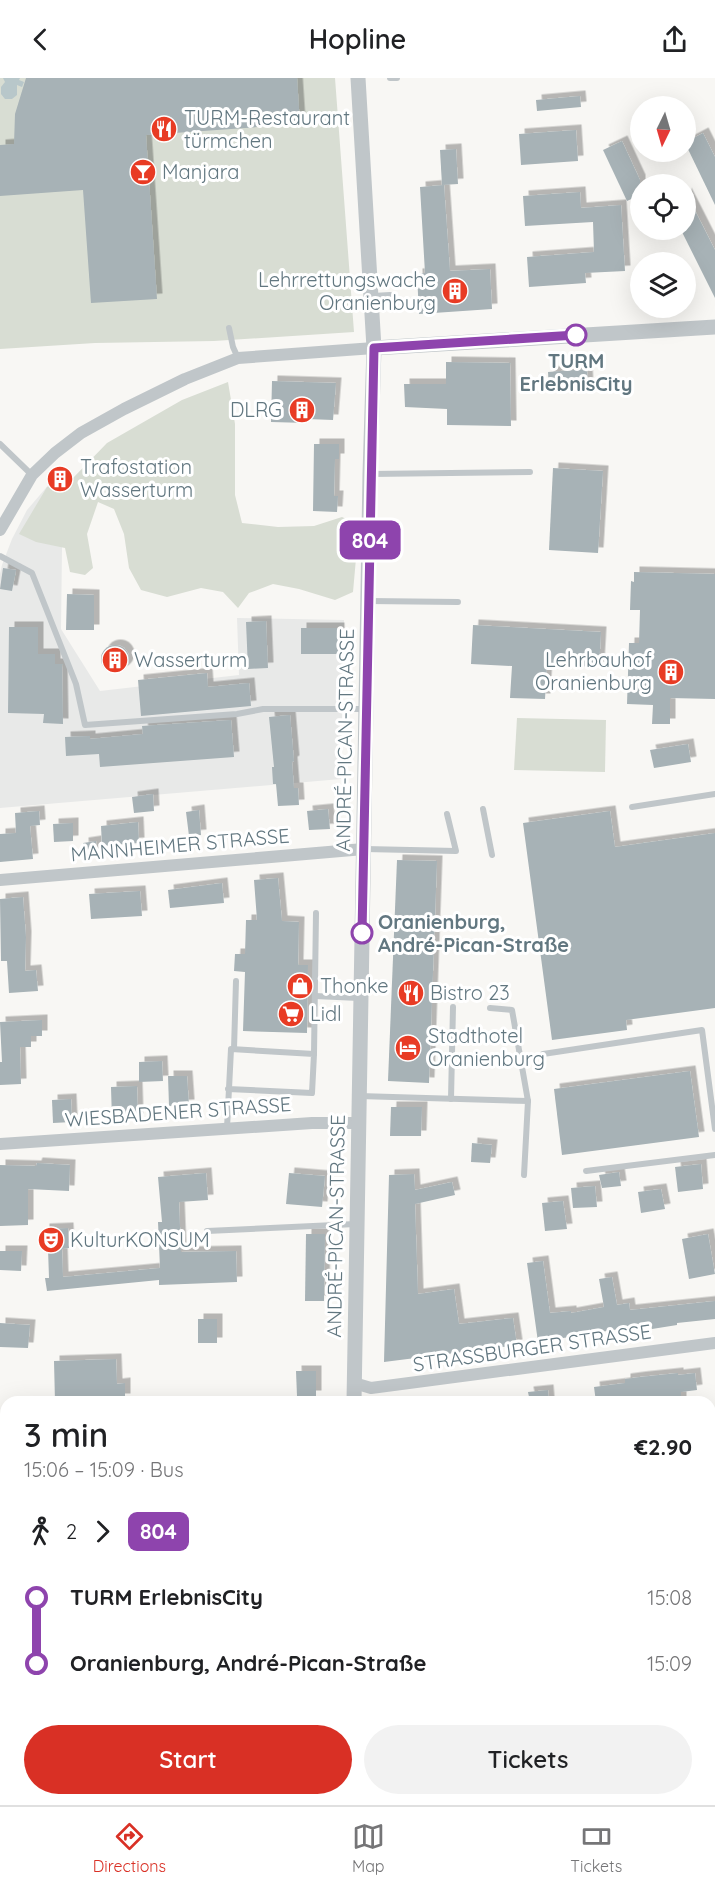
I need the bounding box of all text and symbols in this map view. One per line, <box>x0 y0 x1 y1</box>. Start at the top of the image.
text: Hopline <box>309 22 406 56</box>
icon: back <box>24 23 57 56</box>
icon: share <box>658 23 691 56</box>
north arrow <box>630 96 696 162</box>
map controls <box>630 96 696 318</box>
place label: TURM-Restaurant türmchen <box>184 105 350 153</box>
restaurant icon: TURM-Restaurant türmchen <box>149 114 179 144</box>
bar icon: Manjara <box>128 157 158 187</box>
place label: Manjara <box>162 159 239 184</box>
button: locate <box>630 174 696 240</box>
button: layers <box>630 252 696 318</box>
place label: Lehrrettungswache Oranienburg <box>258 267 436 315</box>
building icon: Lehrrettungswache Oranienburg <box>440 276 470 306</box>
marker: TURM ErlebnisCity <box>565 324 587 346</box>
place label: TURM ErlebnisCity <box>519 348 633 396</box>
building icon: DLRG <box>287 395 317 425</box>
place label: DLRG <box>230 397 282 422</box>
place label: Trafostation Wasserturm <box>80 454 193 502</box>
building icon: Trafostation Wasserturm <box>45 464 75 494</box>
line badge: 804 <box>336 520 404 560</box>
text: 804 <box>352 527 388 553</box>
street label: ANDRÉ-PICAN-STRASSE <box>330 628 359 852</box>
building icon: Wasserturm <box>100 645 130 675</box>
place label: Wasserturm <box>134 647 247 672</box>
place label: Lehrbauhof Oranienburg <box>535 647 652 695</box>
building icon: Lehrbauhof Oranienburg <box>656 657 686 687</box>
street label: MANNHEIMER STRASSE <box>69 822 290 867</box>
place label: Oranienburg, André-Pican-Straße <box>378 909 569 957</box>
marker: Oranienburg, André-Pican-Straße <box>351 922 373 944</box>
shop icon: Thonke <box>285 971 315 1001</box>
place label: Thonke <box>320 973 389 998</box>
restaurant icon: Bistro 23 <box>396 978 426 1008</box>
place label: Bistro 23 <box>430 980 510 1005</box>
supermarket icon: Lidl <box>276 999 306 1029</box>
place label: Lidl <box>310 1001 342 1026</box>
place label: Stadthotel Oranienburg <box>428 1023 545 1071</box>
hotel icon: Stadthotel Oranienburg <box>393 1033 423 1063</box>
street label: WIESBADENER STRASSE <box>64 1091 292 1132</box>
street label: ANDRÉ-PICAN-STRASSE <box>321 1114 350 1338</box>
theatre icon: KulturKONSUM <box>36 1225 66 1255</box>
place label: KulturKONSUM <box>70 1227 210 1252</box>
street label: STRASSBURGER STRASSE <box>411 1318 653 1377</box>
text: 3 min <box>24 1414 108 1455</box>
text: €2.90 <box>634 1433 692 1461</box>
text: 15:06 – 15:09 · Bus <box>24 1457 184 1482</box>
icon: walk <box>24 1515 57 1548</box>
icon: forward <box>86 1515 119 1548</box>
text: 804 <box>140 1518 177 1544</box>
text: 2 <box>66 1519 77 1544</box>
text: TURM ErlebnisCity <box>70 1583 263 1611</box>
text: 15:08 <box>647 1585 692 1610</box>
text: Oranienburg, André-Pican-Straße <box>70 1649 427 1677</box>
text: 15:09 <box>647 1651 692 1676</box>
button: Start <box>24 1725 352 1794</box>
button: Tickets <box>364 1725 692 1794</box>
tab: Directions <box>93 1820 166 1876</box>
tab: Map <box>352 1820 385 1876</box>
tab: Tickets <box>570 1820 622 1876</box>

